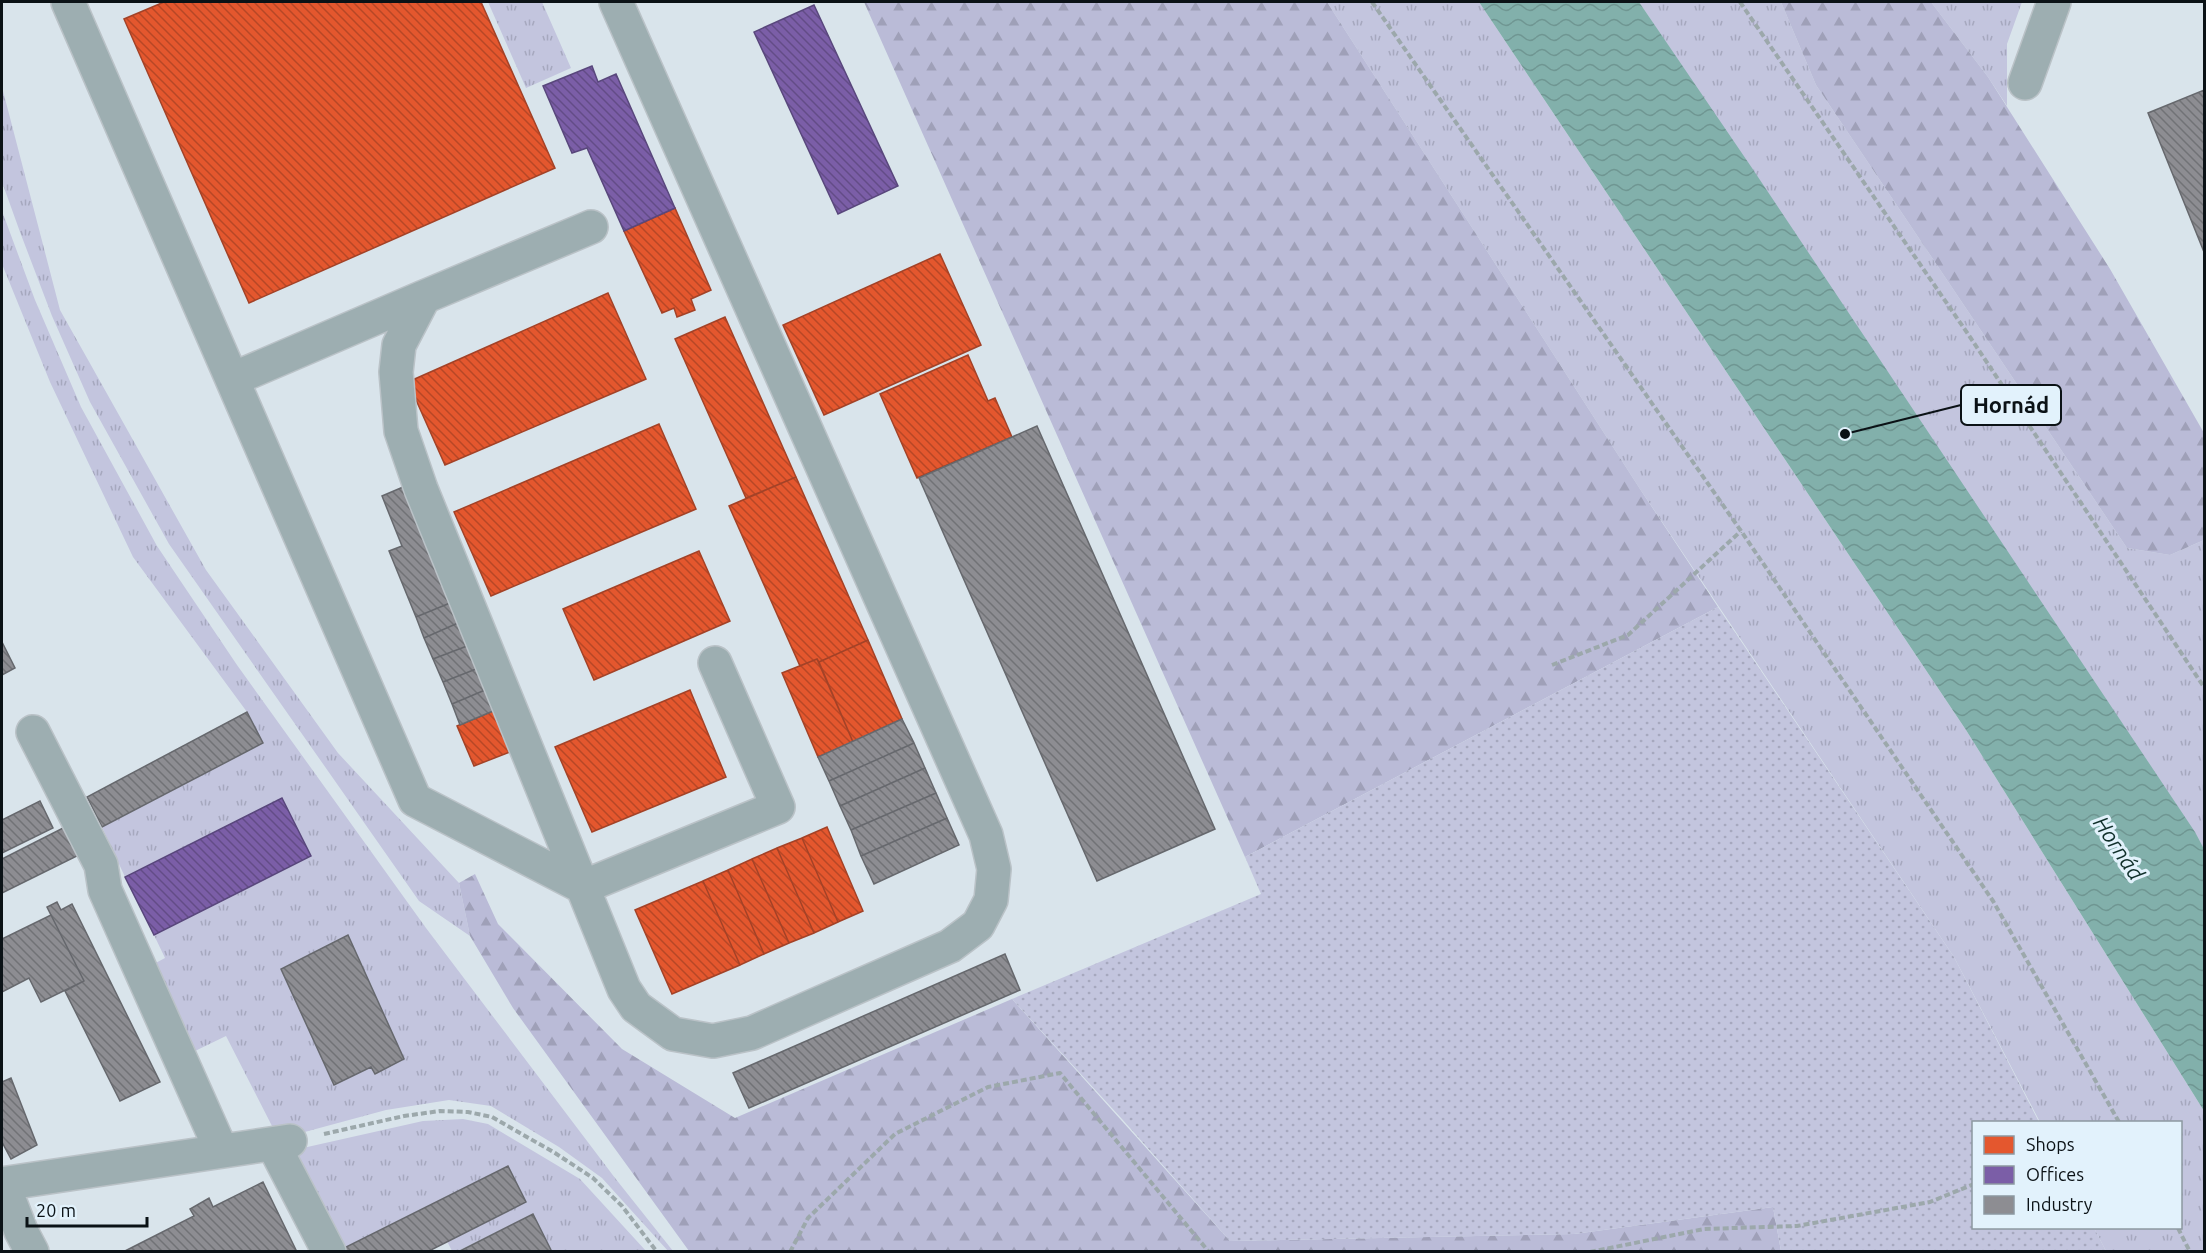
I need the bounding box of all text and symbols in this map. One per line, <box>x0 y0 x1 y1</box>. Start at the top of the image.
callout: Hornád <box>1961 385 2061 425</box>
text: Hornád <box>1973 392 2049 417</box>
water label: Hornád <box>2089 811 2150 885</box>
legend <box>1972 1121 2182 1229</box>
text: Shops <box>2026 1134 2075 1154</box>
text: Offices <box>2026 1164 2084 1184</box>
scale bar <box>27 1190 147 1228</box>
text: Industry <box>2026 1194 2093 1214</box>
text: 20 m <box>36 1200 76 1220</box>

